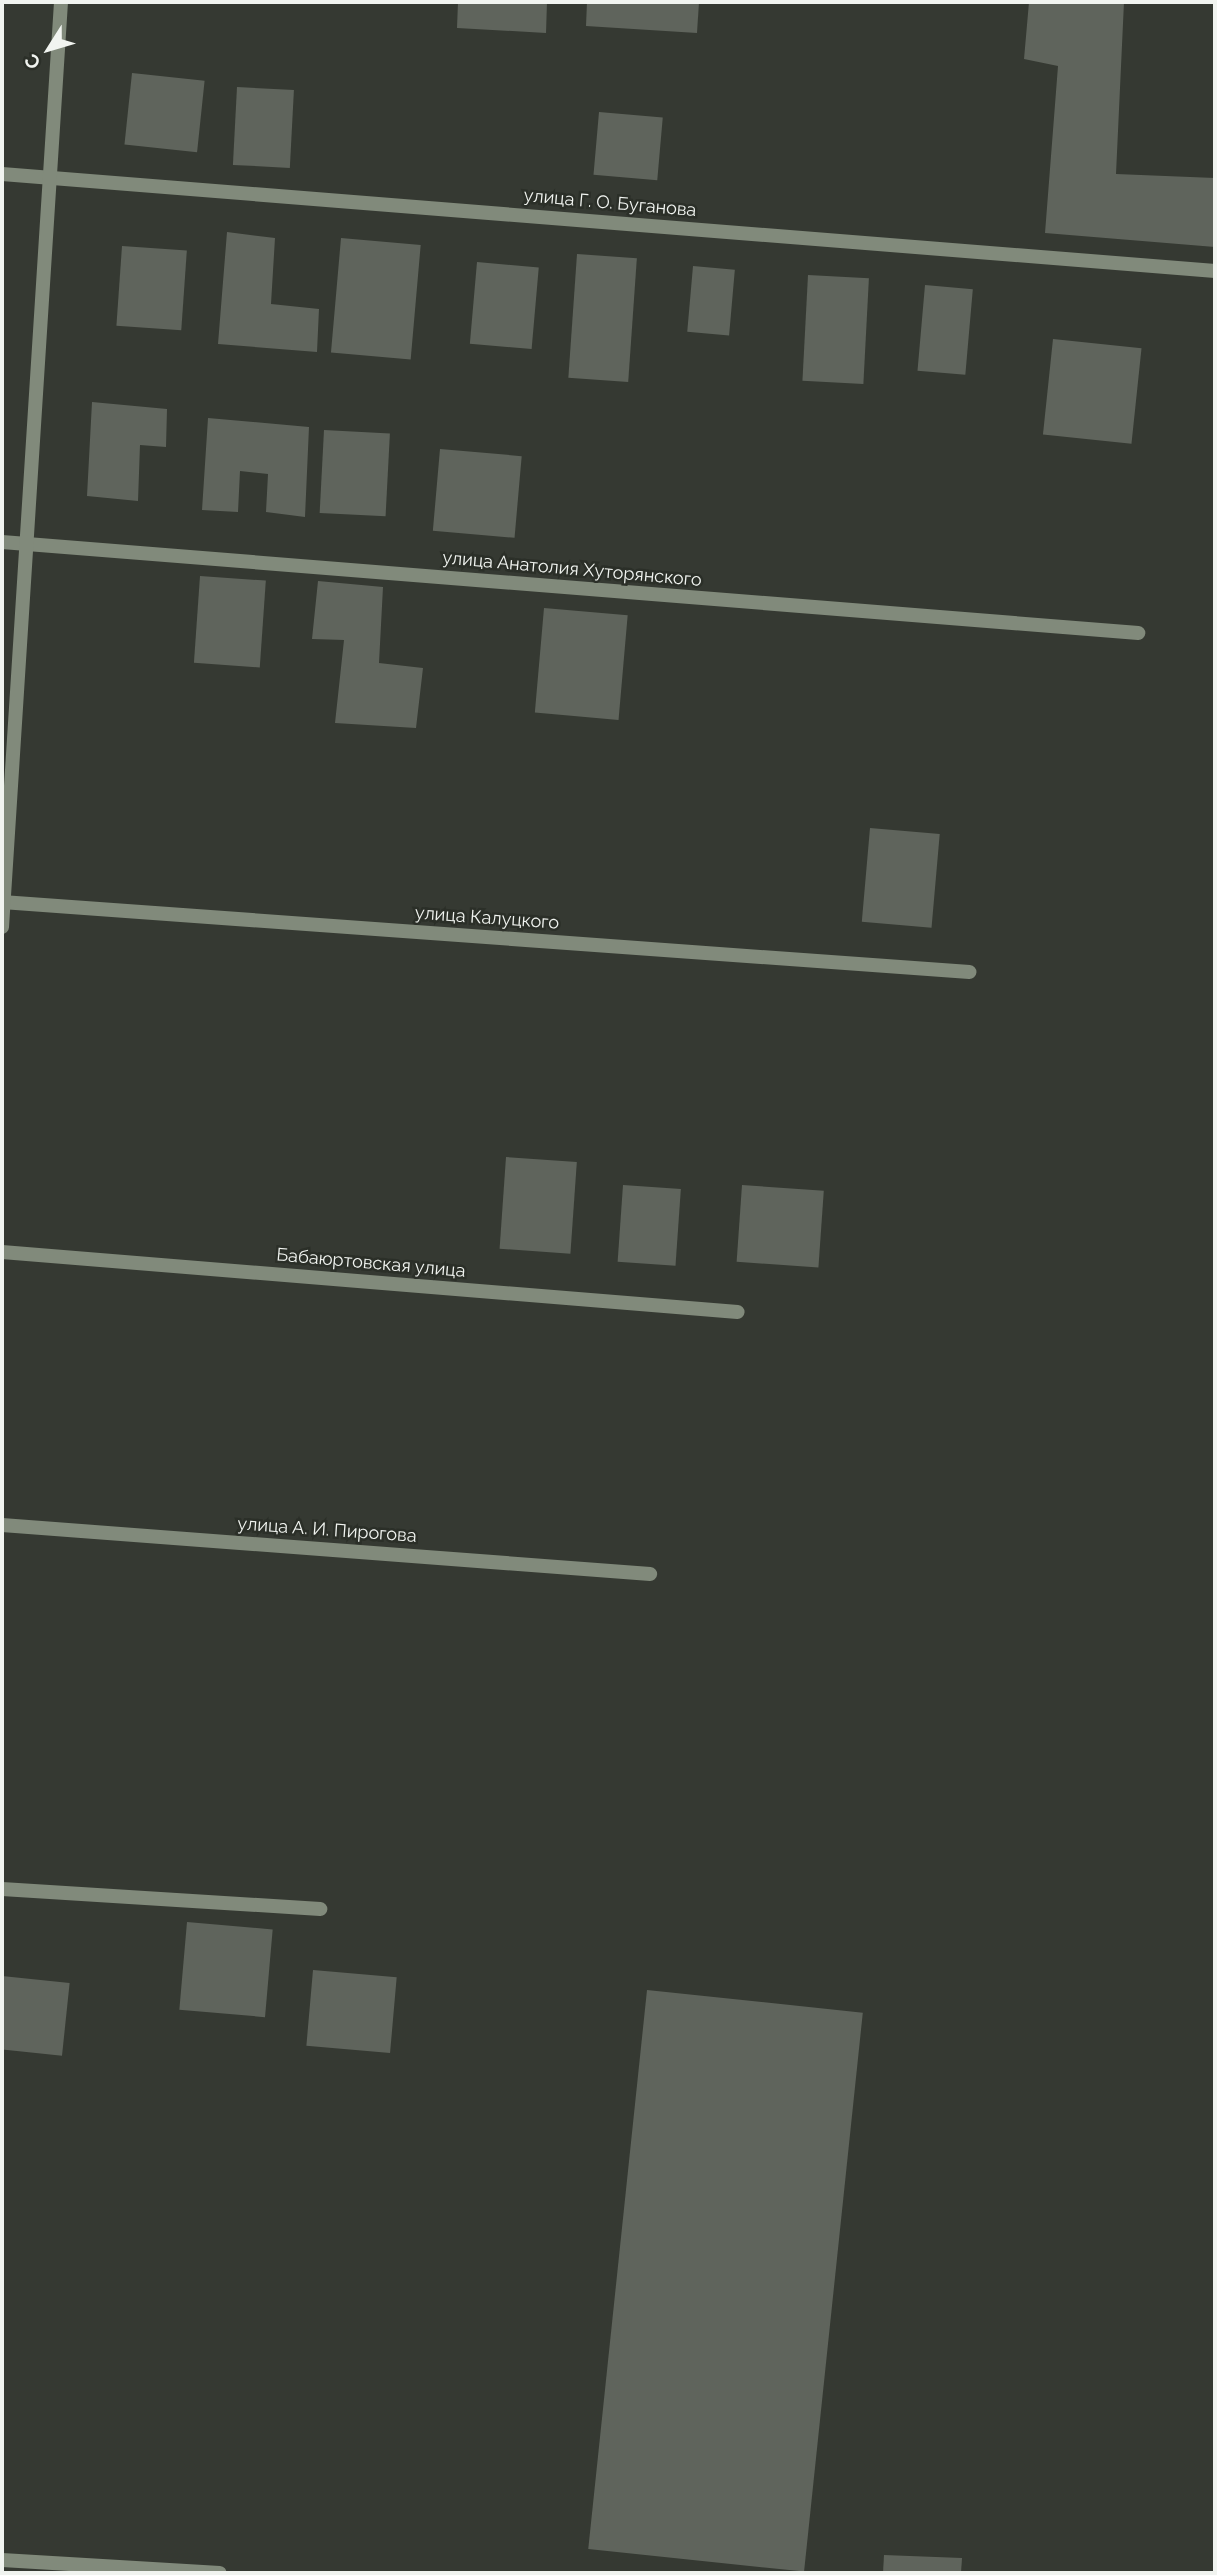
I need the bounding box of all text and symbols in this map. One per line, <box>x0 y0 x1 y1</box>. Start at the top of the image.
north arrow <box>14 14 84 84</box>
text: С <box>20 50 45 73</box>
street label: улица Г. О. Буганова <box>523 185 697 221</box>
street label: улица Анатолия Хуторянского <box>441 547 703 591</box>
street label: улица Калуцкого <box>414 902 560 934</box>
street label: Бабаюртовская улица <box>275 1244 467 1282</box>
street label: улица А. И. Пирогова <box>236 1513 418 1547</box>

